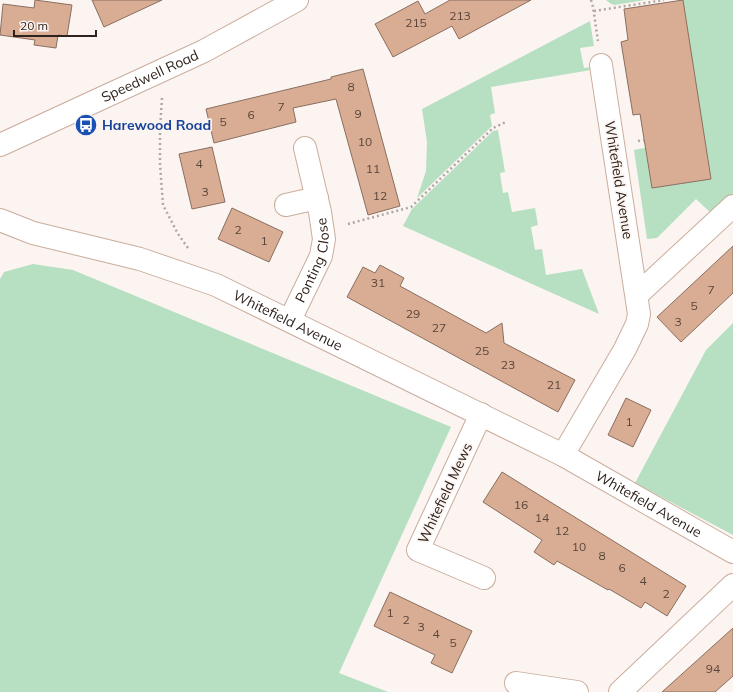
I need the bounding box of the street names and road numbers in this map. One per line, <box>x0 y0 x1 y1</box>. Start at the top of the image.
street label: Speedwell Road <box>98 46 201 106</box>
street label: Whitefield Avenue <box>601 120 637 240</box>
street label: Ponting Close <box>291 217 333 306</box>
street label: Whitefield Avenue <box>230 286 346 355</box>
street label: Whitefield Mews <box>414 440 476 546</box>
street label: Whitefield Avenue <box>592 466 705 541</box>

